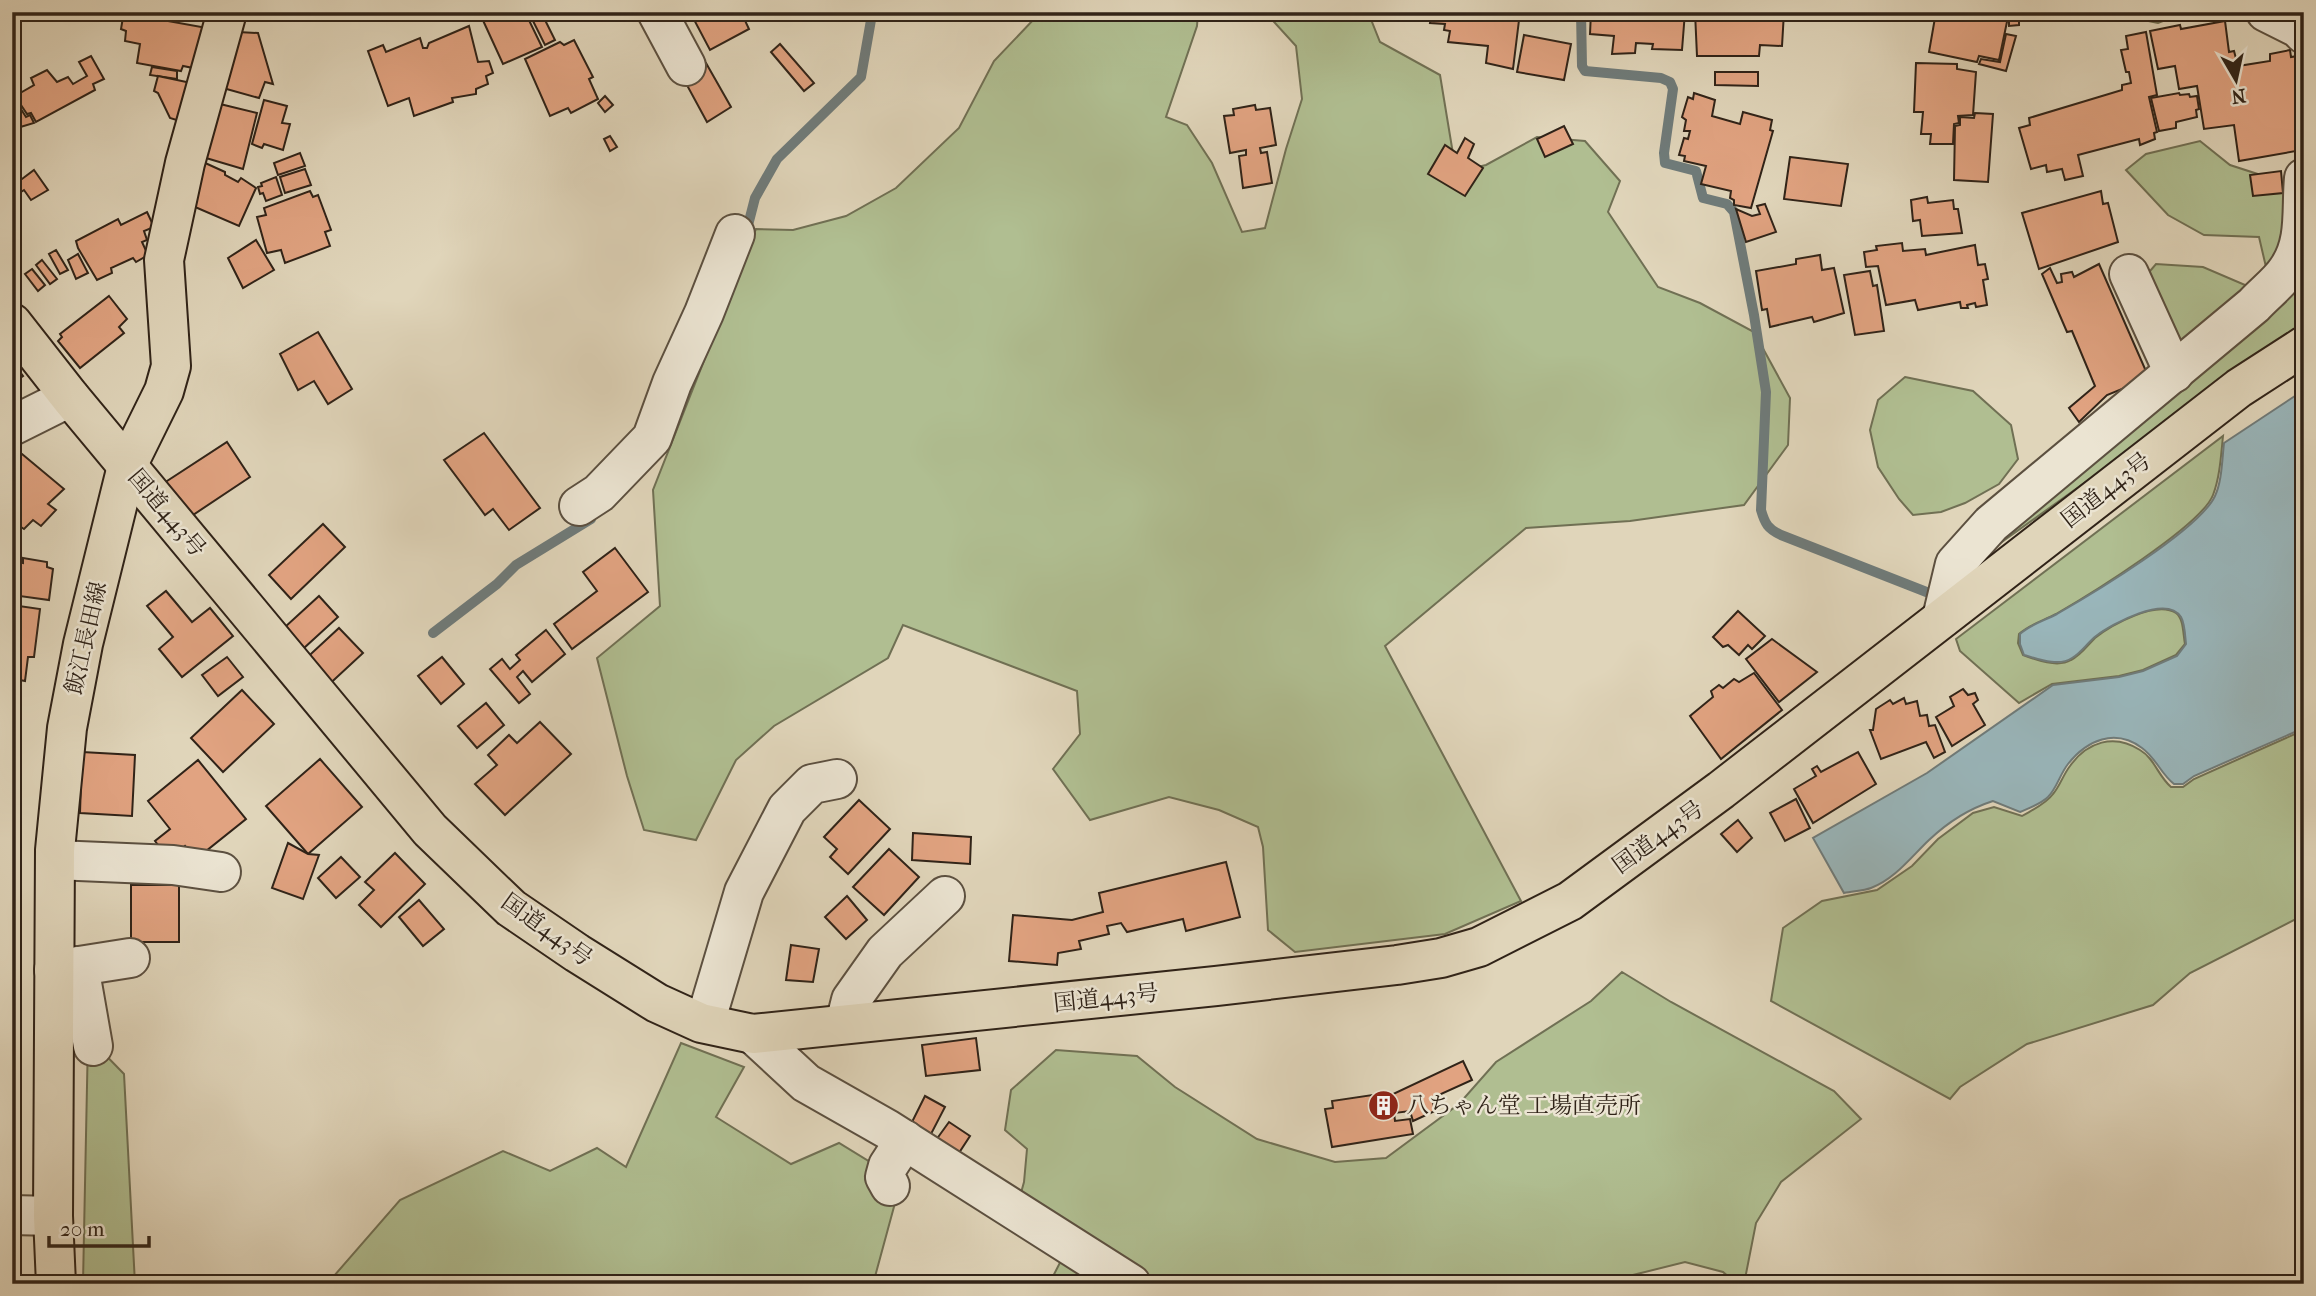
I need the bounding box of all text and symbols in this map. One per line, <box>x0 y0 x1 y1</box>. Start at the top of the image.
north arrow <box>2200 46 2270 116</box>
text: N <box>2229 84 2247 108</box>
street label: 国道443号 <box>2056 447 2156 533</box>
street label: 国道443号 <box>123 464 211 562</box>
street label: 飯江長田線 <box>60 579 112 697</box>
street label: 国道443号 <box>1607 795 1709 879</box>
street label: 国道443号 <box>496 888 598 972</box>
street label: 国道443号 <box>1052 979 1160 1017</box>
building icon: 八ちゃん堂 工場直売所 <box>1366 1088 1400 1122</box>
place label: 八ちゃん堂 工場直売所 <box>1406 1092 1641 1119</box>
scale bar <box>49 1205 149 1249</box>
text: 20 m <box>60 1217 105 1241</box>

